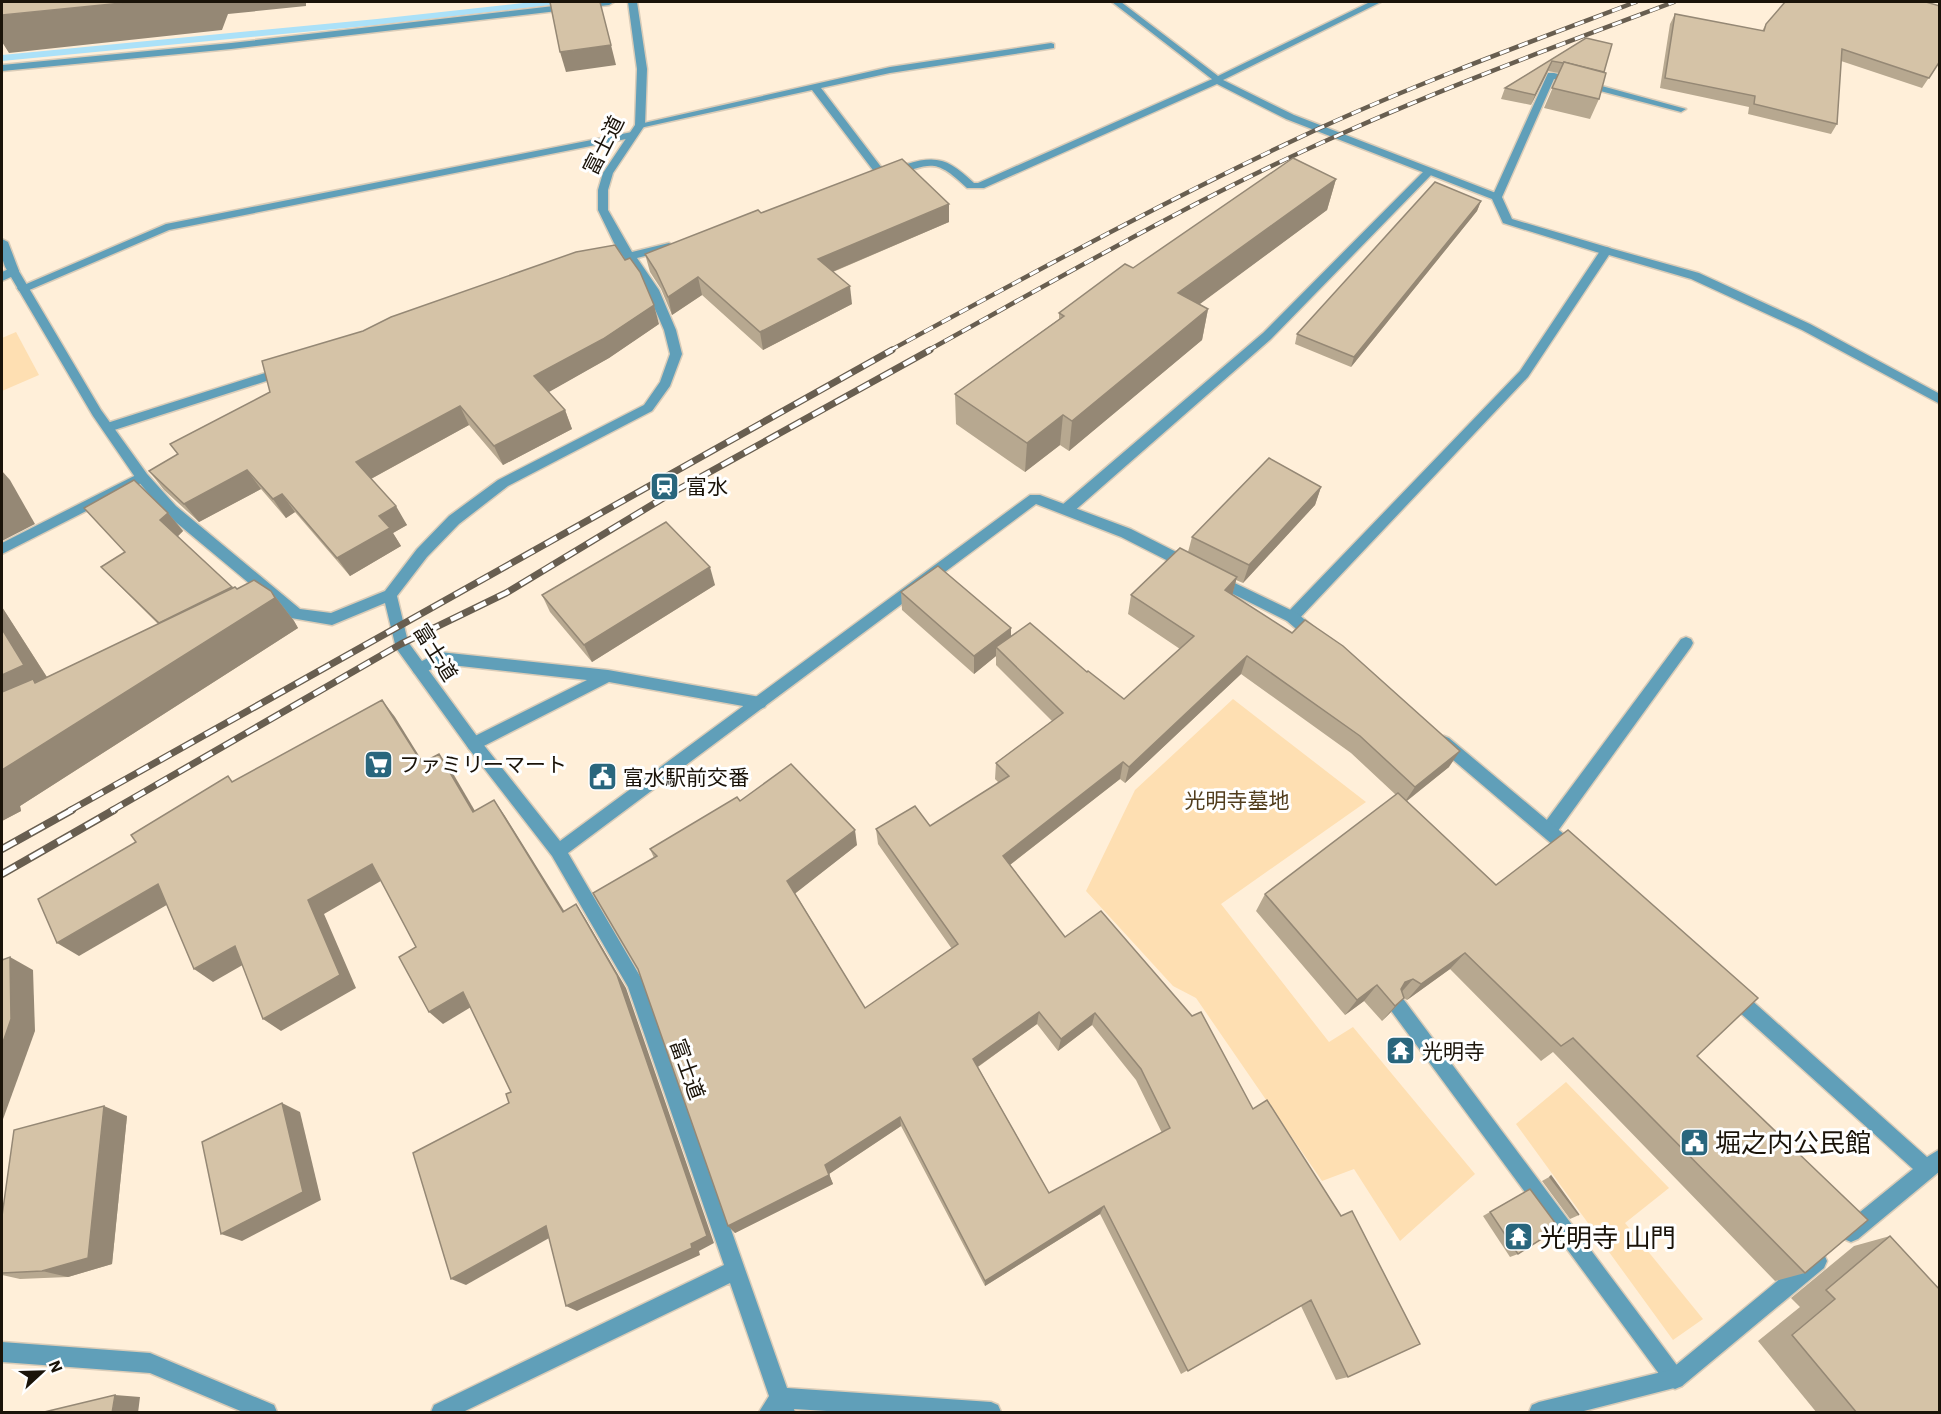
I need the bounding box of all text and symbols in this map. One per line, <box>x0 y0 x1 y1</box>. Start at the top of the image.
street label: 富士道 <box>576 111 630 179</box>
station icon: 富水 <box>649 470 681 502</box>
place label: 富水 <box>686 472 728 500</box>
street label: 富士道 <box>407 618 465 686</box>
supermarket icon: ファミリーマート <box>362 748 394 780</box>
place label: ファミリーマート <box>399 750 567 778</box>
public building icon: 富水駅前交番 <box>586 761 618 793</box>
place label: 富水駅前交番 <box>623 763 749 791</box>
park label: 光明寺墓地 <box>1185 786 1290 814</box>
street label: 富士道 <box>664 1035 712 1103</box>
temple icon: 光明寺 <box>1385 1035 1417 1067</box>
place label: 光明寺 <box>1422 1037 1485 1065</box>
place label: 堀之内公民館 <box>1715 1125 1871 1159</box>
public building icon: 堀之内公民館 <box>1678 1126 1710 1158</box>
place label: 光明寺 山門 <box>1540 1220 1676 1254</box>
temple icon: 光明寺 山門 <box>1503 1221 1535 1253</box>
north arrow <box>12 1342 72 1402</box>
text: N <box>44 1357 67 1376</box>

